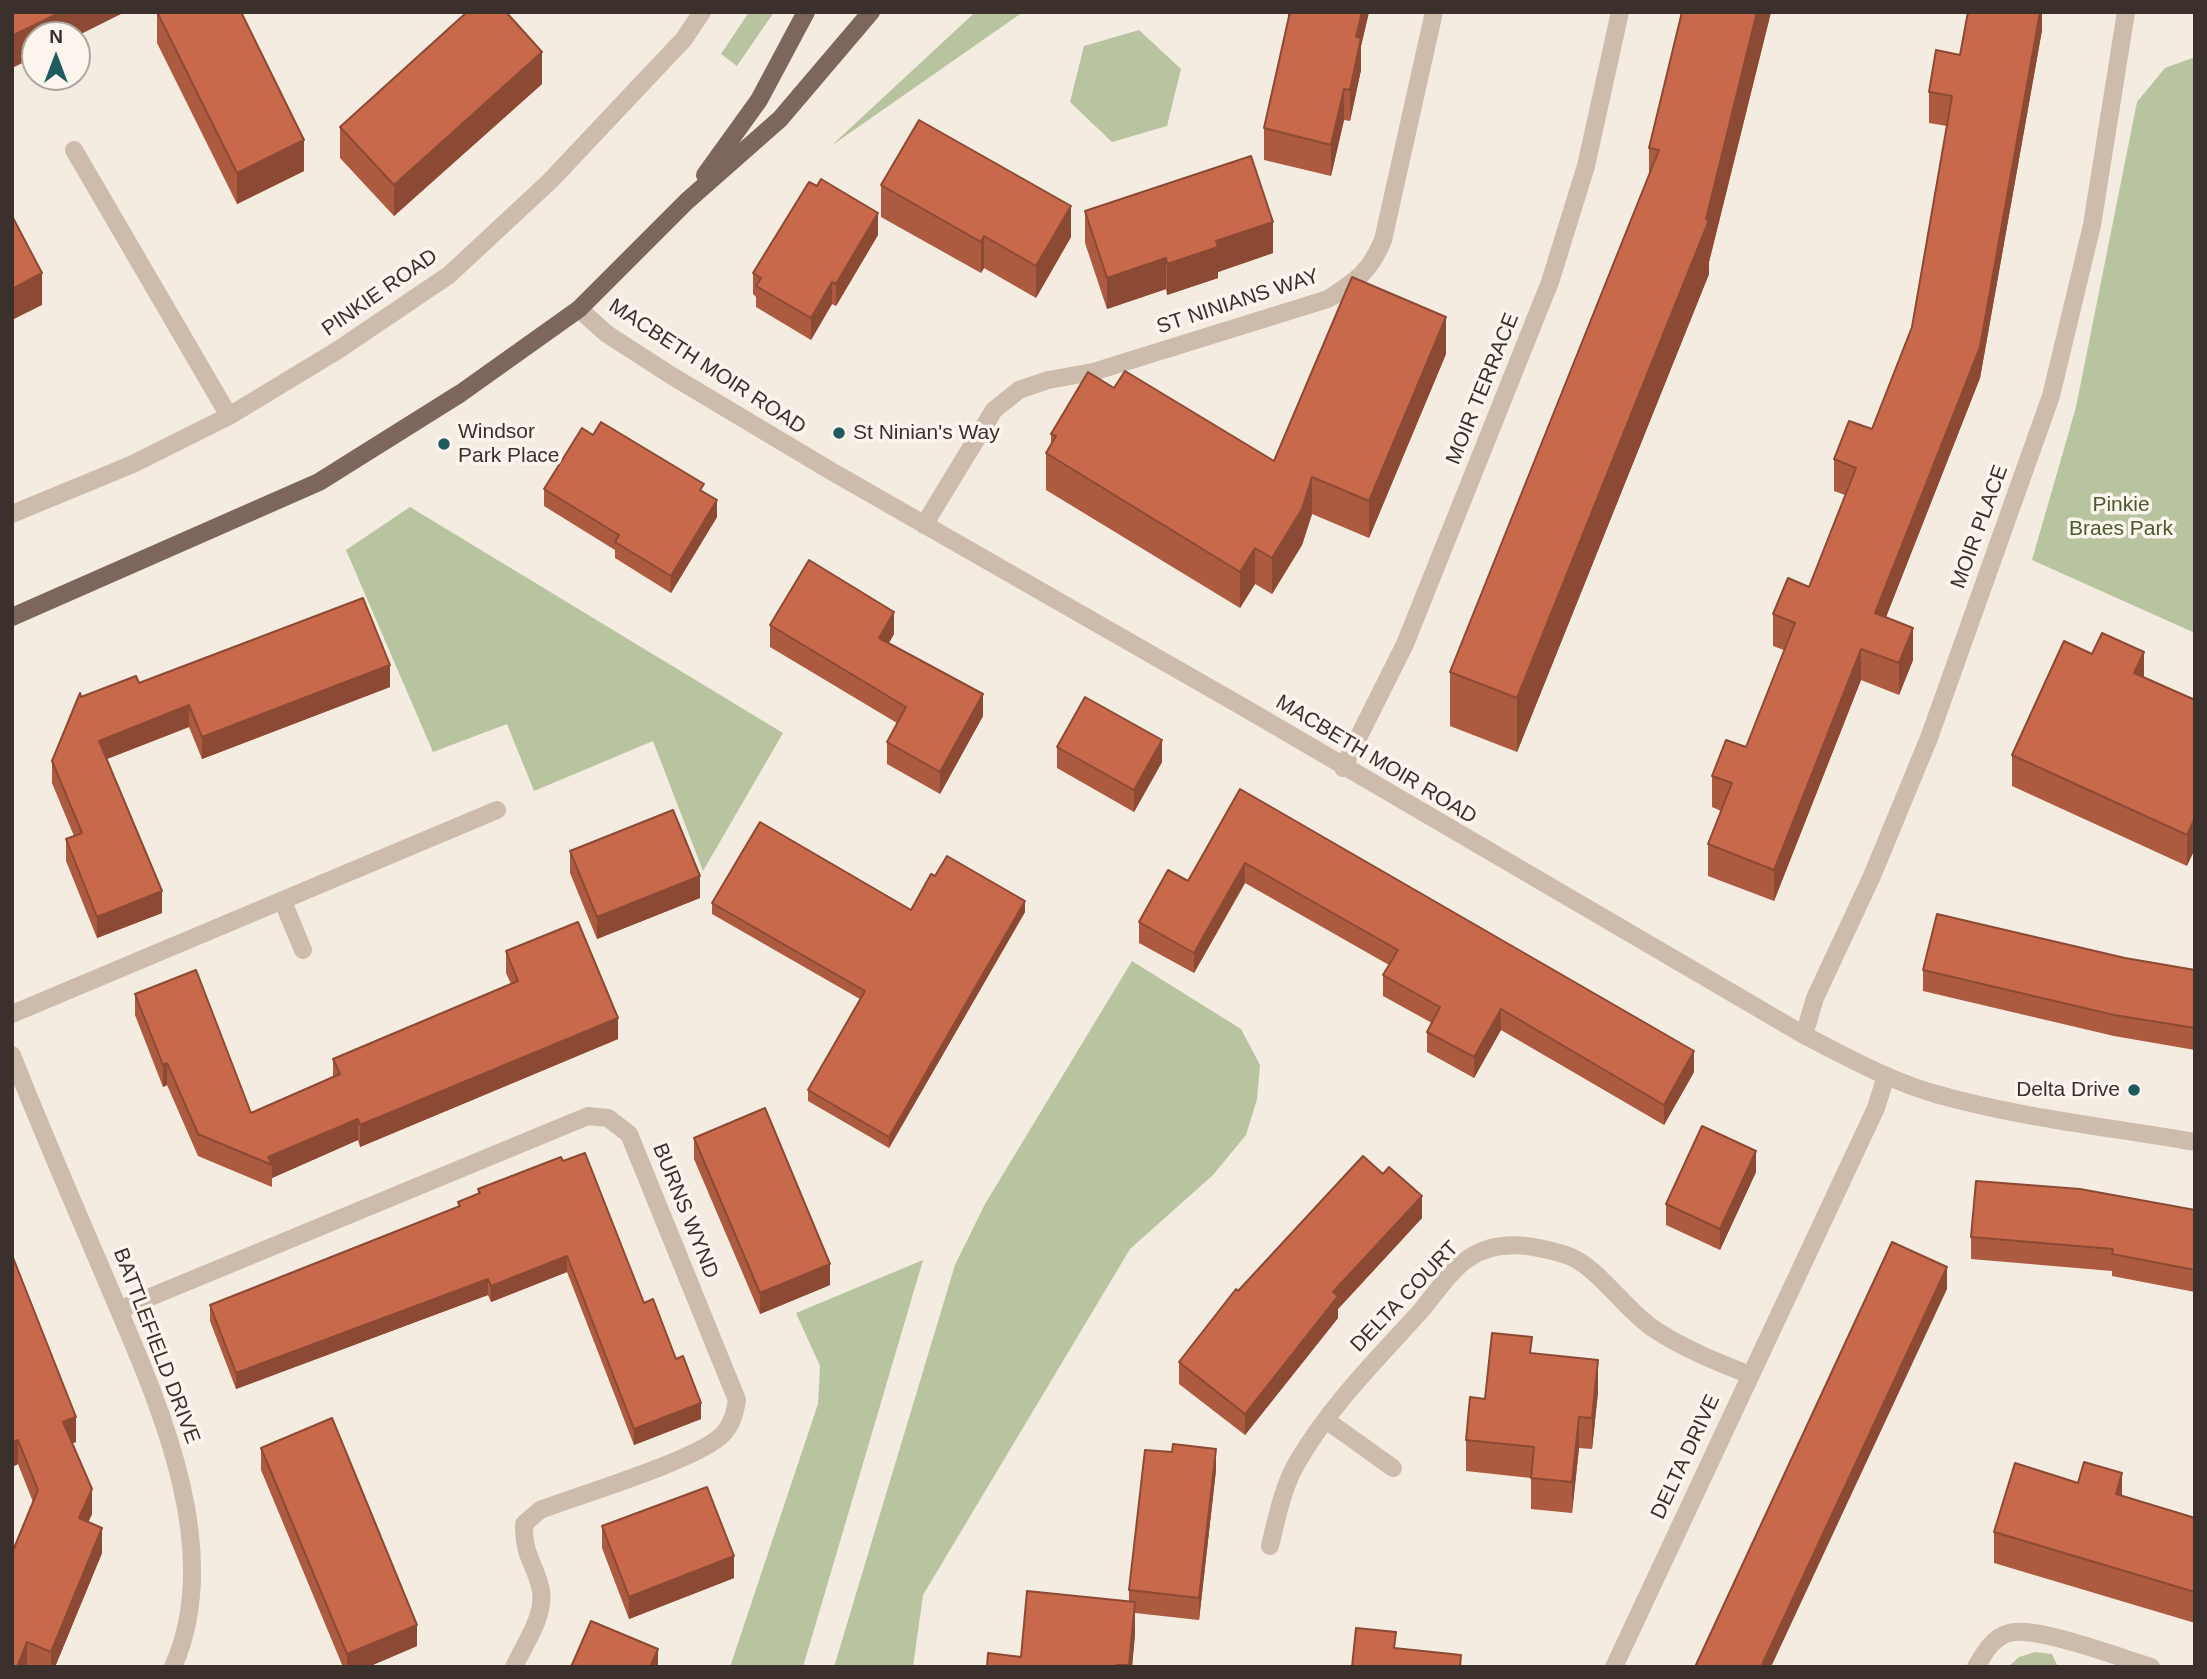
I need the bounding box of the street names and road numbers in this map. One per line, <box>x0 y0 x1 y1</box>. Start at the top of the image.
street label: PINKIE ROAD <box>317 244 443 342</box>
street label: ST NINIANS WAY <box>1154 264 1322 340</box>
street label: MACBETH MOIR ROAD <box>604 294 810 440</box>
street label: MOIR TERRACE <box>1441 310 1525 468</box>
street label: MOIR PLACE <box>1946 462 2014 592</box>
street label: MACBETH MOIR ROAD <box>1271 690 1481 830</box>
street label: BURNS WYND <box>646 1140 724 1282</box>
street label: DELTA COURT <box>1346 1236 1464 1358</box>
street label: BATTLEFIELD DRIVE <box>107 1245 205 1447</box>
street label: DELTA DRIVE <box>1646 1391 1726 1523</box>

